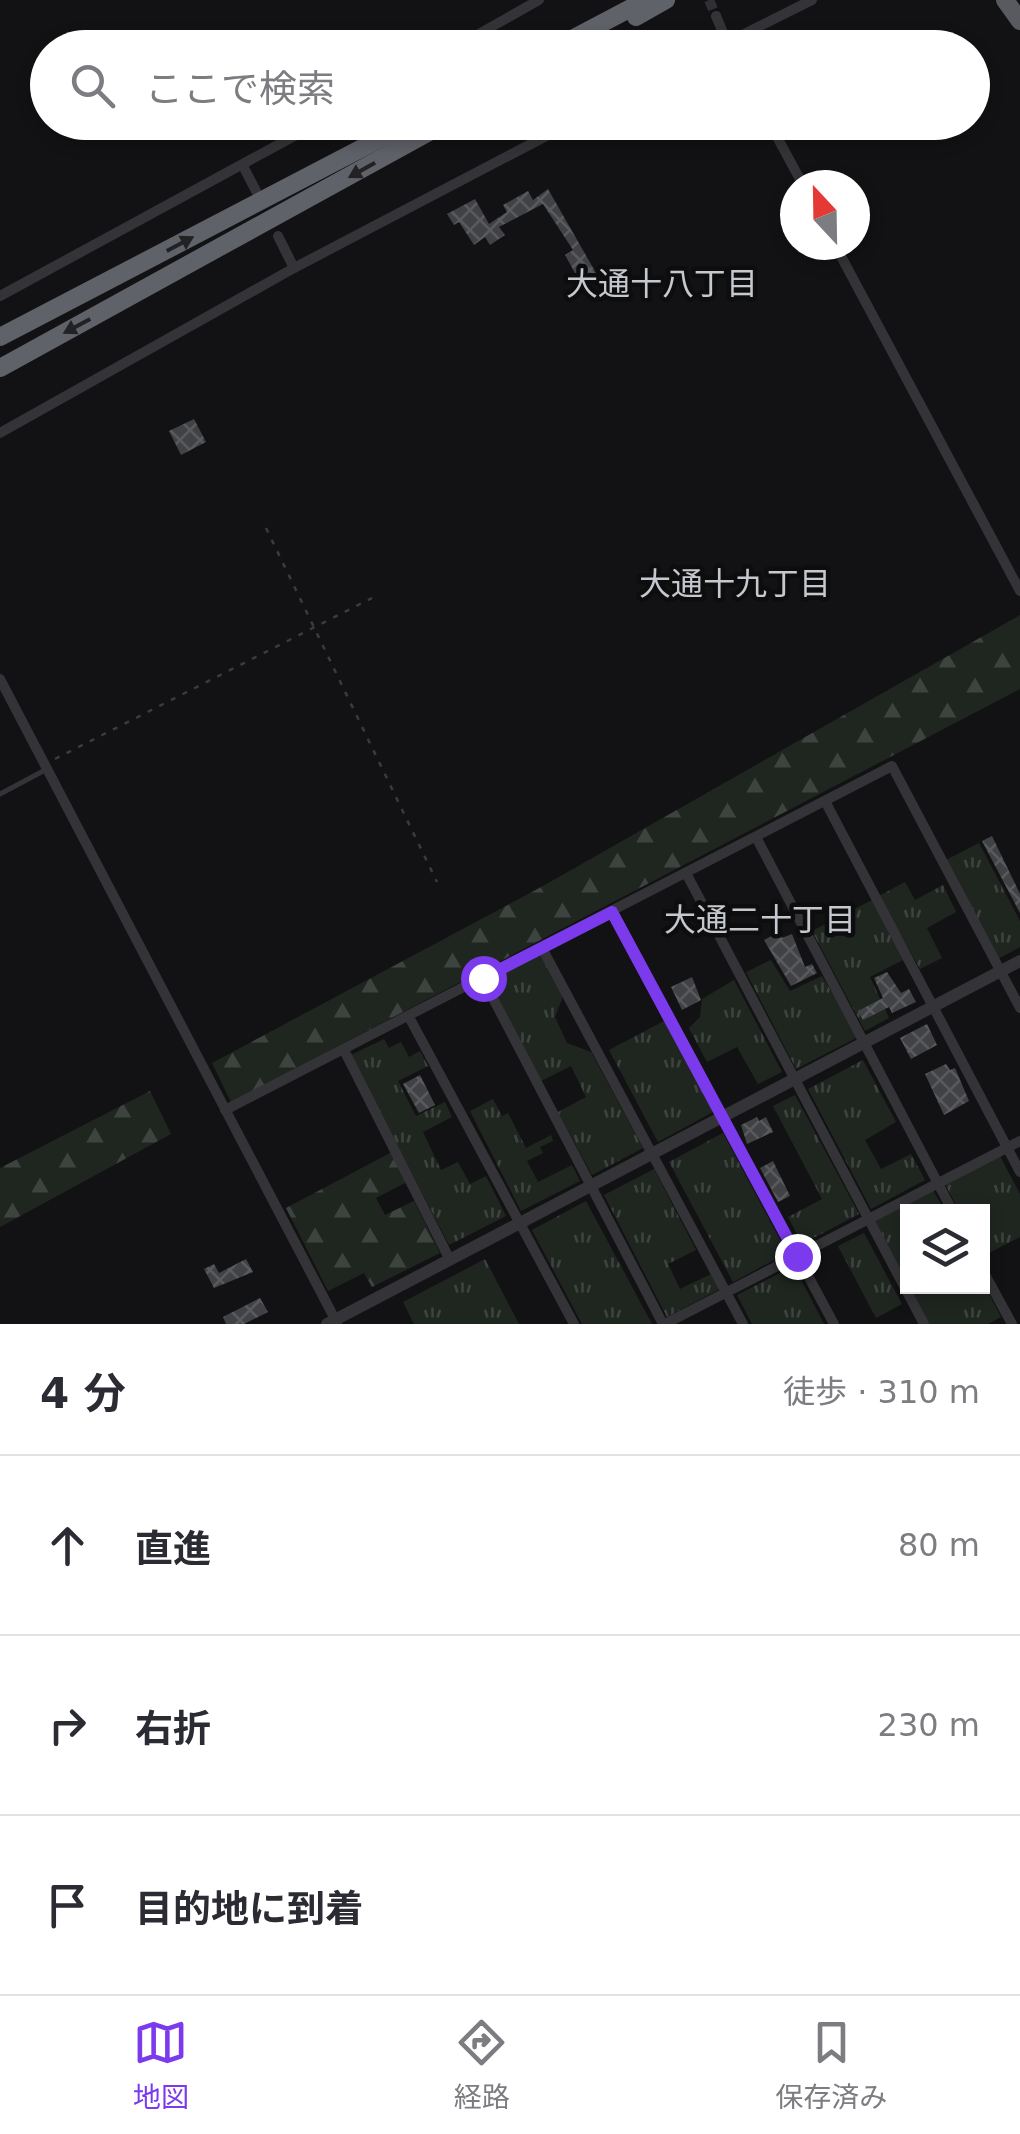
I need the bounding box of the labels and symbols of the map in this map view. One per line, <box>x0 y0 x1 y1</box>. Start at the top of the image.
one-way arrow <box>348 161 376 178</box>
north arrow <box>780 170 870 260</box>
one-way arrow <box>165 236 194 253</box>
district label: 大通十八丁目 <box>566 265 758 303</box>
one-way arrow <box>62 317 91 334</box>
district label: 大通十九丁目 <box>639 565 831 603</box>
district label: 大通二十丁目 <box>664 901 856 939</box>
route start <box>461 956 507 1002</box>
route end <box>775 1234 821 1280</box>

